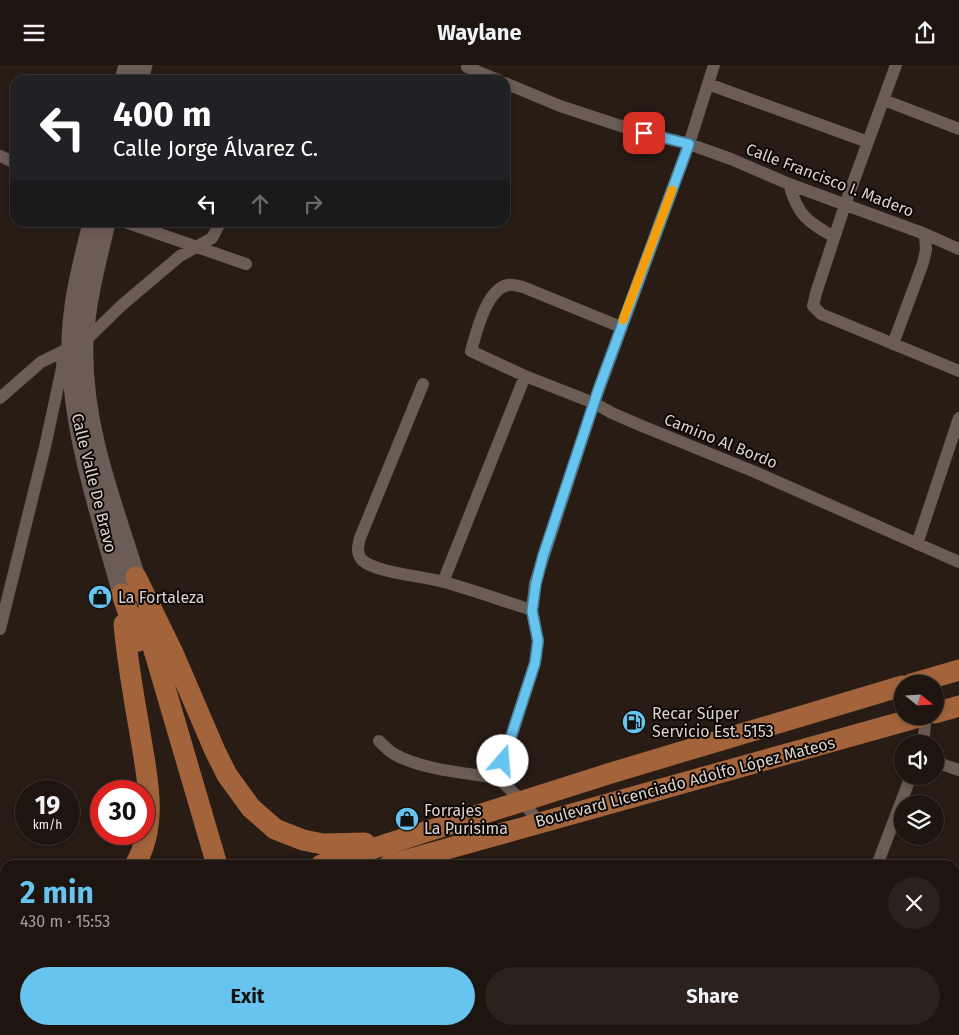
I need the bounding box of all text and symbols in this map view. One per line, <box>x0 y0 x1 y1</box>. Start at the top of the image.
icon: menu <box>20 19 48 47</box>
text: Waylane <box>437 19 522 46</box>
icon: share <box>911 19 939 47</box>
text: 400 m <box>113 93 212 135</box>
icon: left <box>30 95 95 160</box>
pin <box>623 112 665 154</box>
icon: arrive <box>630 119 658 147</box>
text: Calle Jorge Álvarez C. <box>113 135 318 162</box>
street label: Calle Francisco I. Madero <box>743 139 917 221</box>
icon: left <box>193 190 221 218</box>
icon: ahead <box>246 190 274 218</box>
icon: right <box>299 190 327 218</box>
street label: Camino Al Bordo <box>662 410 780 472</box>
street label: Calle Valle De Bravo <box>67 411 121 555</box>
shop icon: La Fortaleza <box>87 584 113 610</box>
place label: La Fortaleza <box>118 588 204 607</box>
north arrow <box>894 675 944 725</box>
map controls <box>894 675 944 845</box>
place label: Recar Súper Servicio Est. 5153 <box>652 704 774 741</box>
fuel station icon: Recar Súper Servicio Est. 5153 <box>621 709 647 735</box>
street label: Boulevard Licenciado Adolfo López Mateos <box>533 733 837 831</box>
position arrow <box>476 734 528 786</box>
button: sound <box>894 735 944 785</box>
speed limit sign: 30 <box>90 780 155 845</box>
text: 19 <box>35 791 60 821</box>
button: layers <box>894 795 944 845</box>
place label: Forrajes La Purisima <box>424 801 508 838</box>
shop icon: Forrajes La Purisima <box>394 806 420 832</box>
text: km/h <box>33 818 62 832</box>
text: 2 min <box>20 875 94 911</box>
button: close <box>888 877 940 929</box>
text: 430 m · 15:53 <box>20 912 110 931</box>
button: Exit <box>20 967 475 1025</box>
button: Share <box>485 967 940 1025</box>

